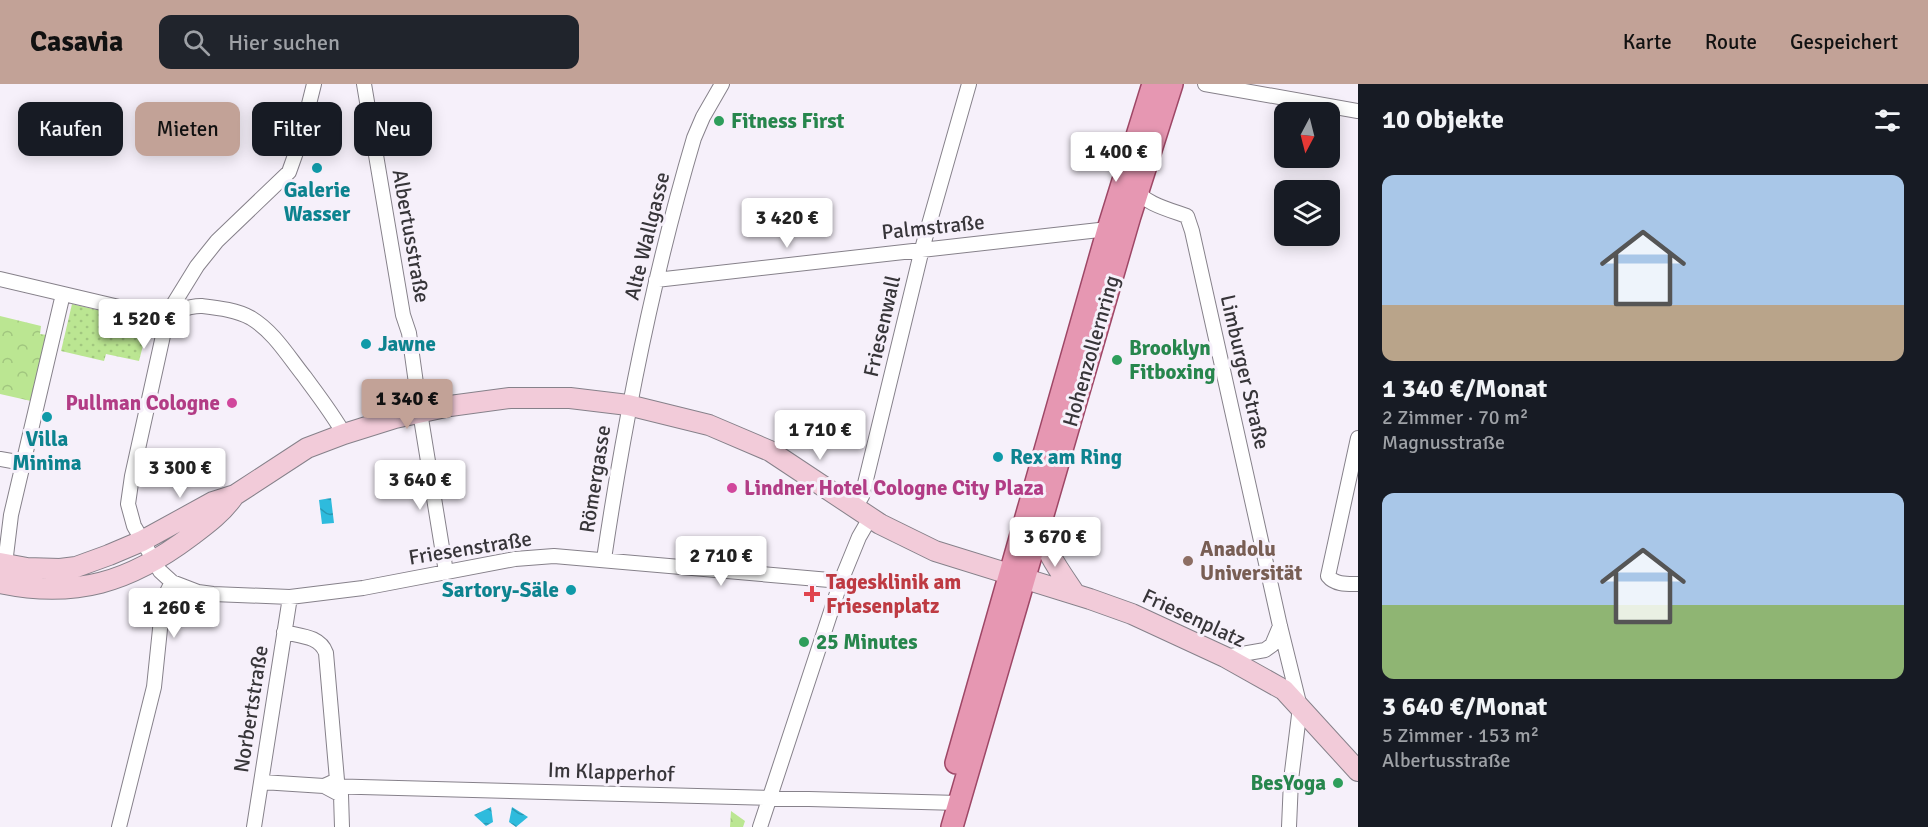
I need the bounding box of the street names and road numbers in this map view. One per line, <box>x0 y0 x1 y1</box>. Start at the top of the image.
street label: Albertusstraße <box>386 167 436 305</box>
street label: Alte Wallgasse <box>619 169 675 303</box>
street label: Palmstraße <box>880 209 986 245</box>
street label: Hohenzollernring <box>1057 272 1125 430</box>
street label: Friesenwall <box>858 273 906 379</box>
street label: Limburger Straße <box>1215 292 1275 452</box>
street label: Römergasse <box>574 423 616 535</box>
street label: Friesenstraße <box>407 525 533 571</box>
street label: Friesenplatz <box>1138 583 1250 653</box>
street label: Norbertstraße <box>228 644 274 774</box>
street label: Im Klapperhof <box>547 757 676 787</box>

